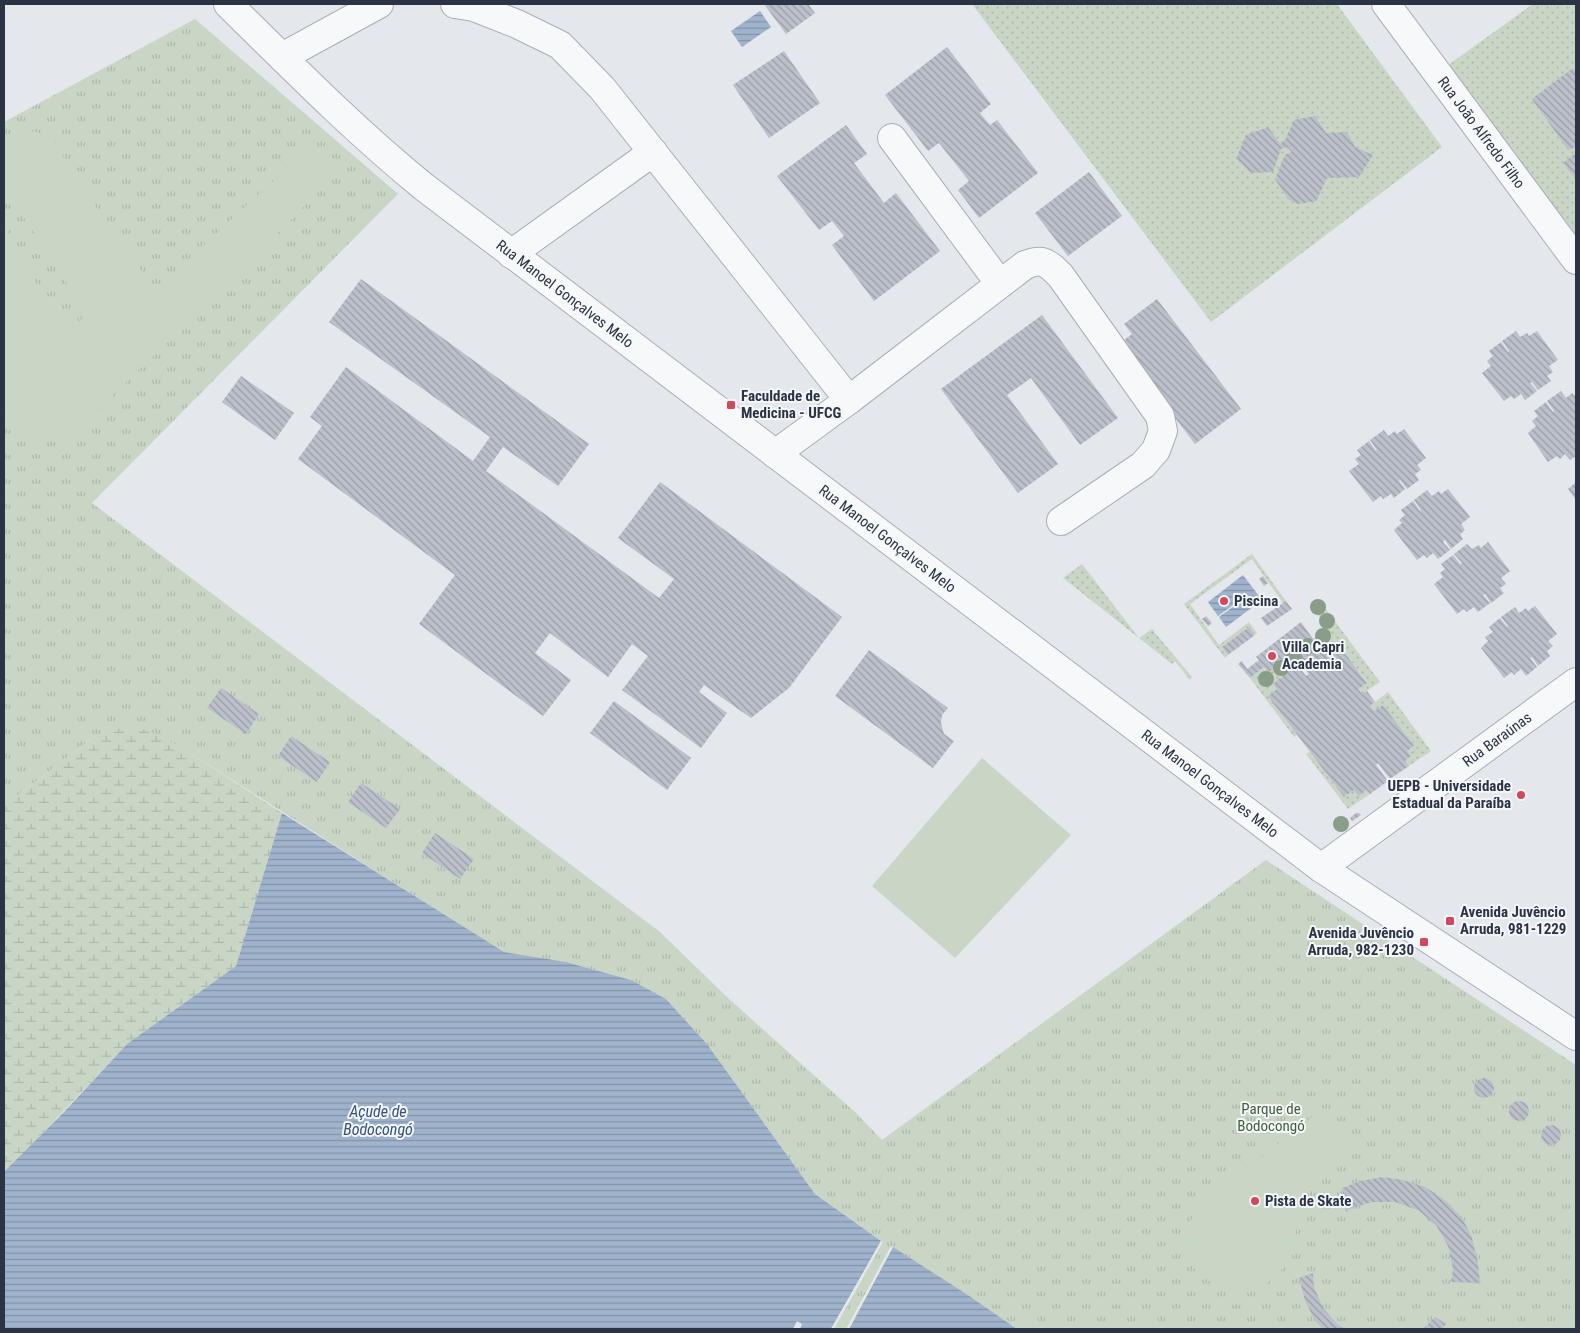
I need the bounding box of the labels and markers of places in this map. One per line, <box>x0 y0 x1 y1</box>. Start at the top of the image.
place label: Faculdade de Medicina - UFCG <box>741 387 841 422</box>
marker: Faculdade de Medicina - UFCG <box>725 399 737 411</box>
place label: Piscina <box>1234 592 1278 610</box>
marker: Piscina <box>1218 595 1230 607</box>
place label: Villa Capri Academia <box>1282 638 1344 673</box>
marker: Villa Capri Academia <box>1266 650 1278 662</box>
place label: UEPB - Universidade Estadual da Paraíba <box>1388 777 1511 812</box>
marker: UEPB - Universidade Estadual da Paraíba <box>1515 789 1527 801</box>
place label: Avenida Juvêncio Arruda, 981-1229 <box>1460 903 1566 938</box>
marker: Avenida Juvêncio Arruda, 981-1229 <box>1444 915 1456 927</box>
place label: Avenida Juvêncio Arruda, 982-1230 <box>1308 924 1414 959</box>
marker: Avenida Juvêncio Arruda, 982-1230 <box>1418 936 1430 948</box>
place label: Pista de Skate <box>1265 1192 1351 1210</box>
marker: Pista de Skate <box>1249 1195 1261 1207</box>

